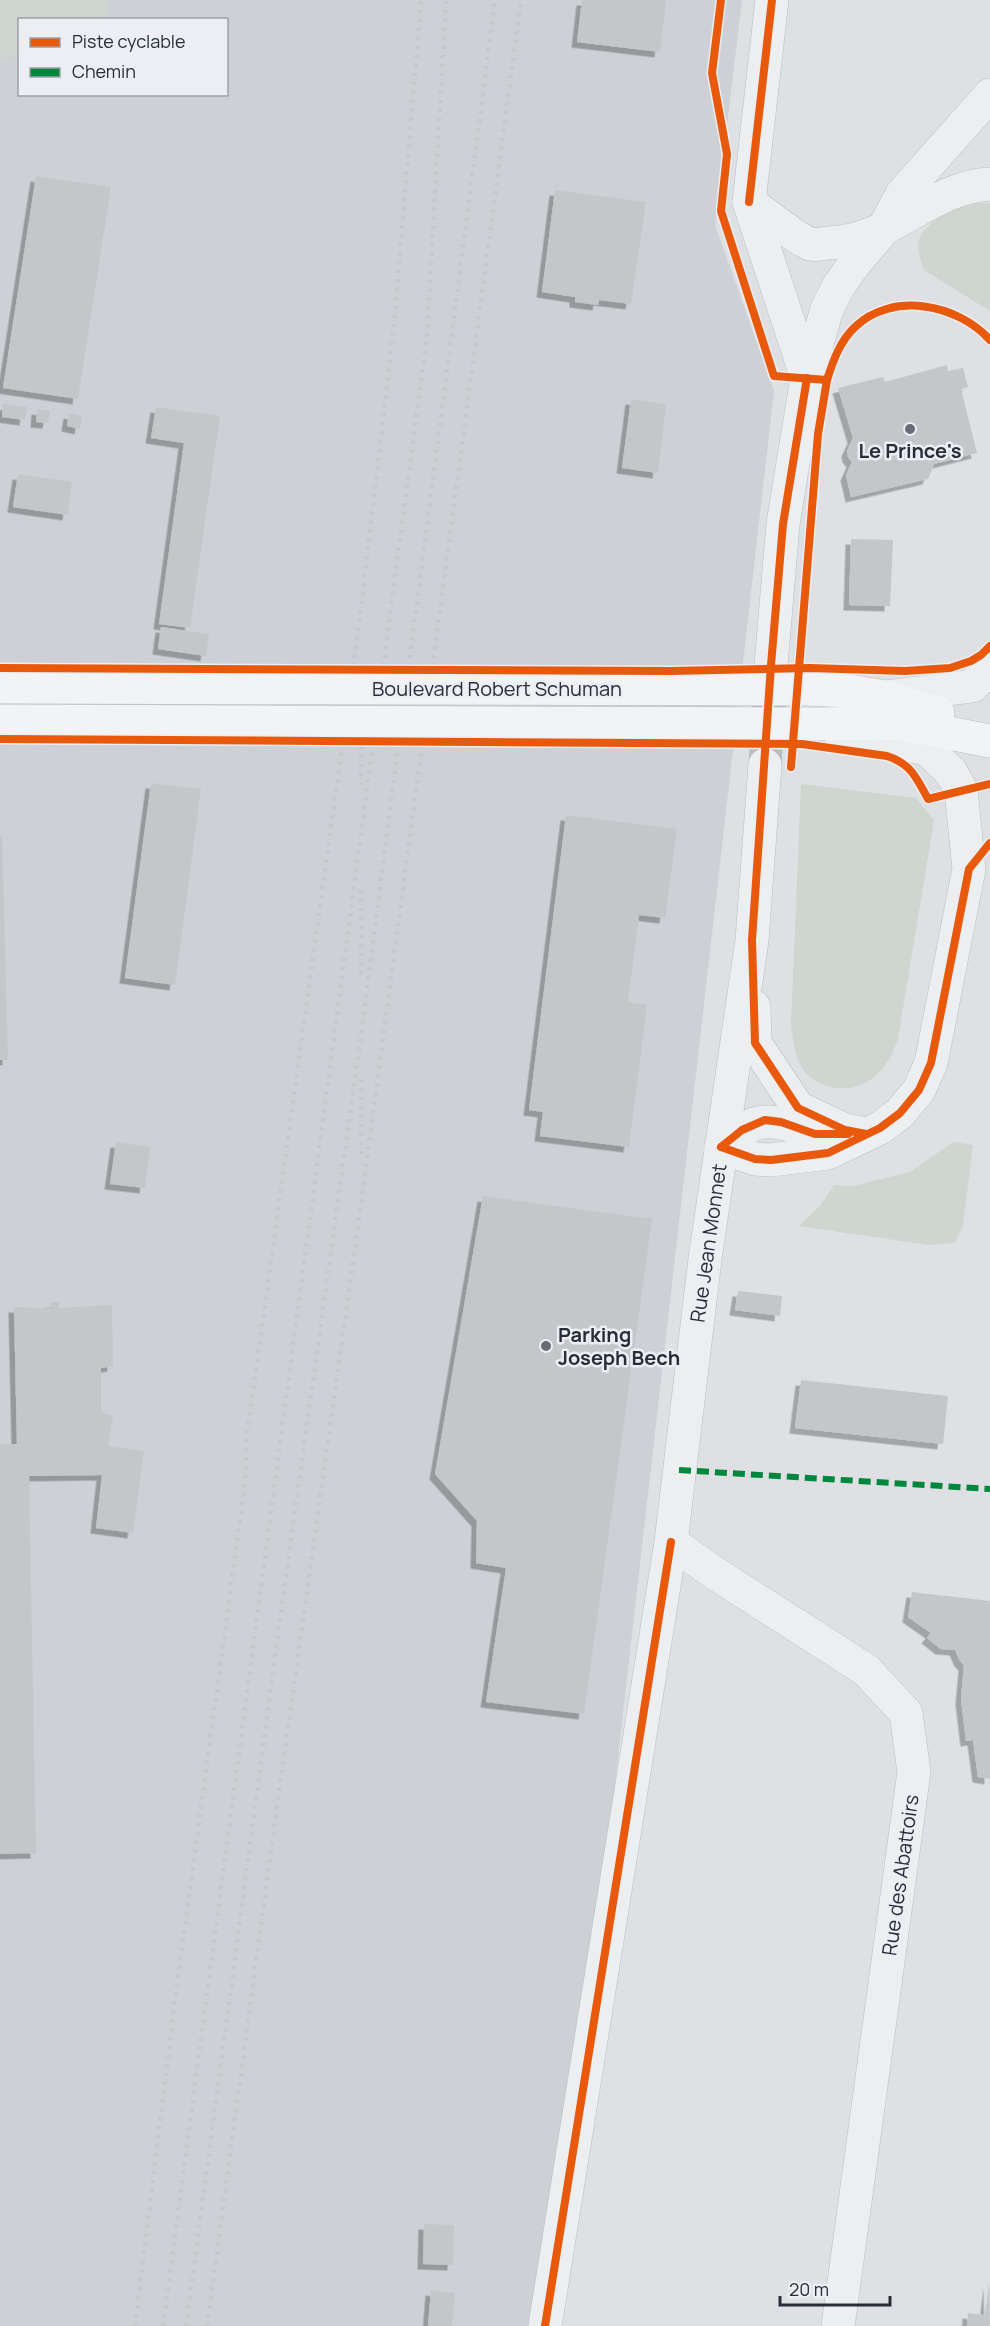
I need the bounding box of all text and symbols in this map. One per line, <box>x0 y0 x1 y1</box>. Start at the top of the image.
legend <box>18 18 228 96</box>
text: Piste cyclable <box>72 29 186 53</box>
text: Chemin <box>72 59 136 83</box>
marker: Le Prince's <box>903 422 917 436</box>
place label: Le Prince's <box>858 437 962 464</box>
street label: Boulevard Robert Schuman <box>372 675 622 702</box>
street label: Rue Jean Monnet <box>683 1162 733 1324</box>
place label: Parking Joseph Bech <box>558 1321 680 1371</box>
marker: Parking Joseph Bech <box>539 1339 553 1353</box>
street label: Rue des Abattoirs <box>875 1793 925 1957</box>
scale bar <box>780 2269 890 2307</box>
text: 20 m <box>789 2277 829 2301</box>

